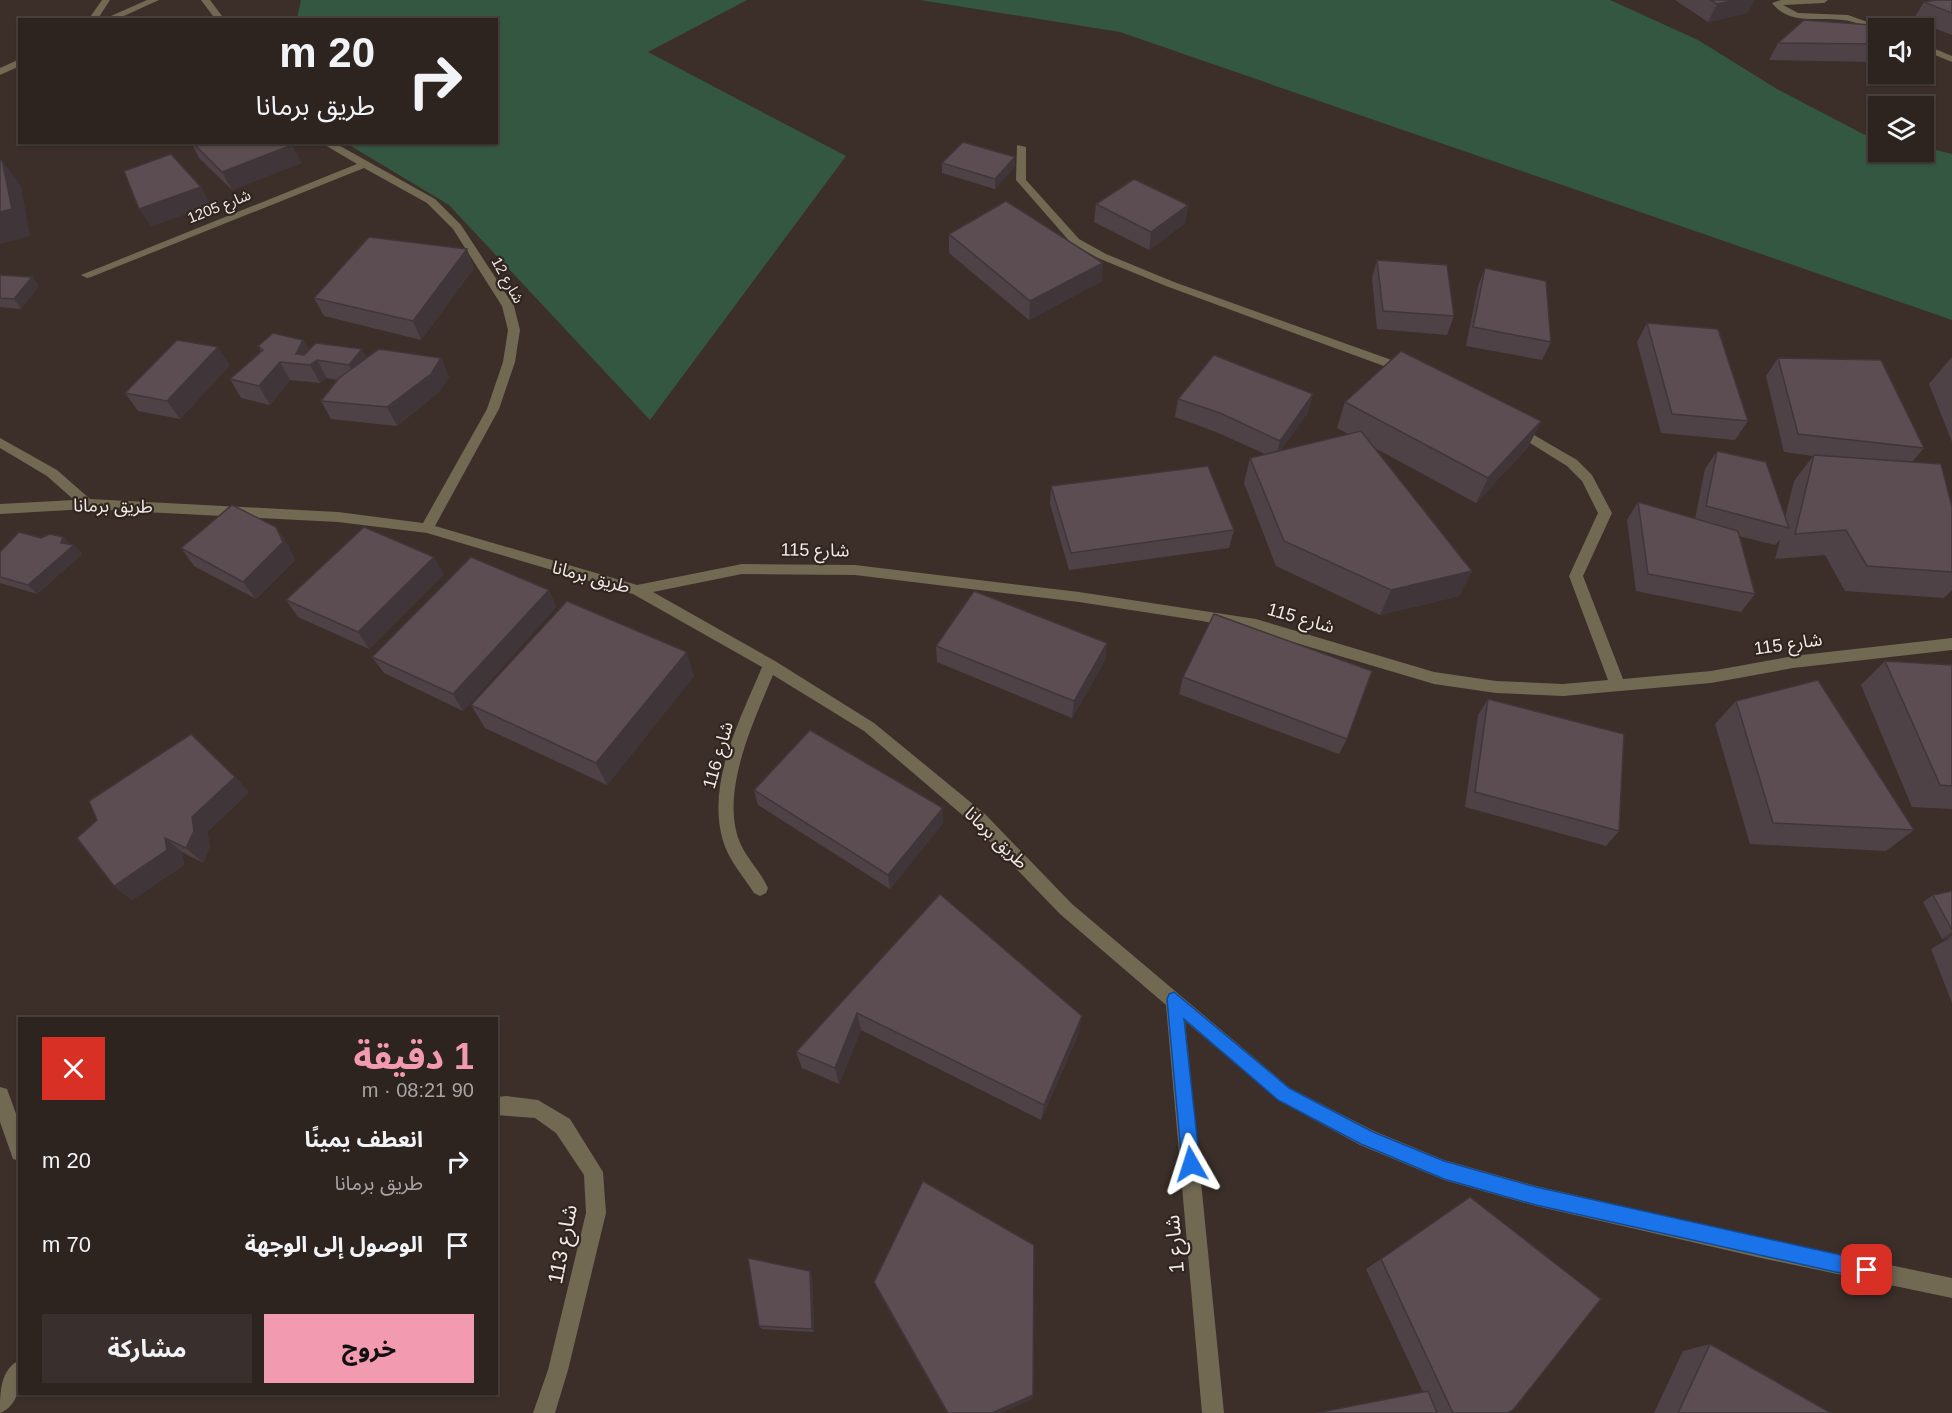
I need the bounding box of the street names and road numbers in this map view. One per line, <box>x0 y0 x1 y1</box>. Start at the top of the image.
street label: شارع 1205 <box>185 186 255 230</box>
street label: شارع 12 <box>485 254 528 308</box>
street label: طريق برمانا <box>73 495 153 518</box>
street label: شارع 115 <box>780 539 850 565</box>
street label: طريق برمانا <box>550 557 632 598</box>
street label: شارع 115 <box>1264 599 1337 641</box>
street label: شارع 115 <box>1753 629 1824 663</box>
street label: شارع 116 <box>699 719 741 792</box>
street label: طريق برمانا <box>960 803 1032 874</box>
street label: شارع 113 <box>543 1202 585 1286</box>
street label: شارع 1 <box>1160 1214 1192 1274</box>

